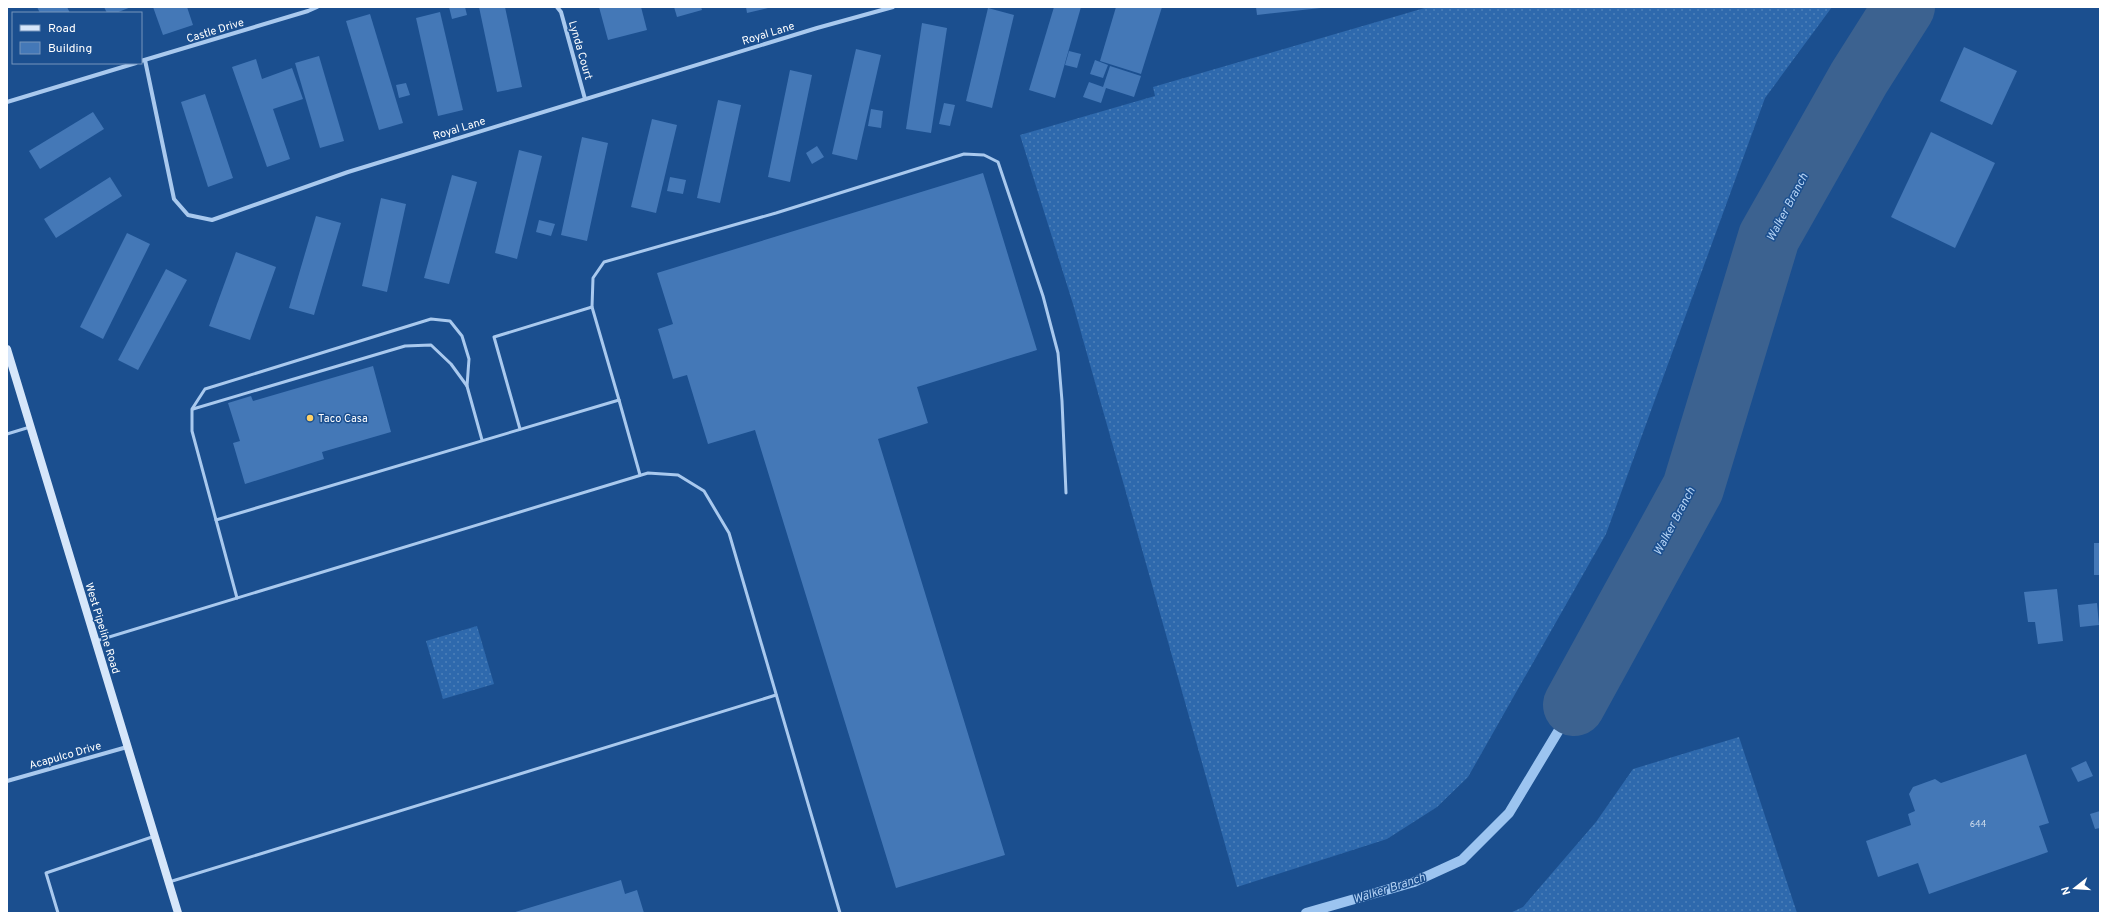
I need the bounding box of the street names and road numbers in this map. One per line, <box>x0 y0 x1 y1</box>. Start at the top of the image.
street label: Castle Drive <box>185 16 246 46</box>
street label: Lynda Court <box>565 19 595 81</box>
street label: Royal Lane <box>740 19 796 49</box>
street label: Royal Lane <box>431 114 487 144</box>
street label: West Pipeline Road <box>82 581 123 676</box>
street label: Acapulco Drive <box>28 739 103 773</box>

